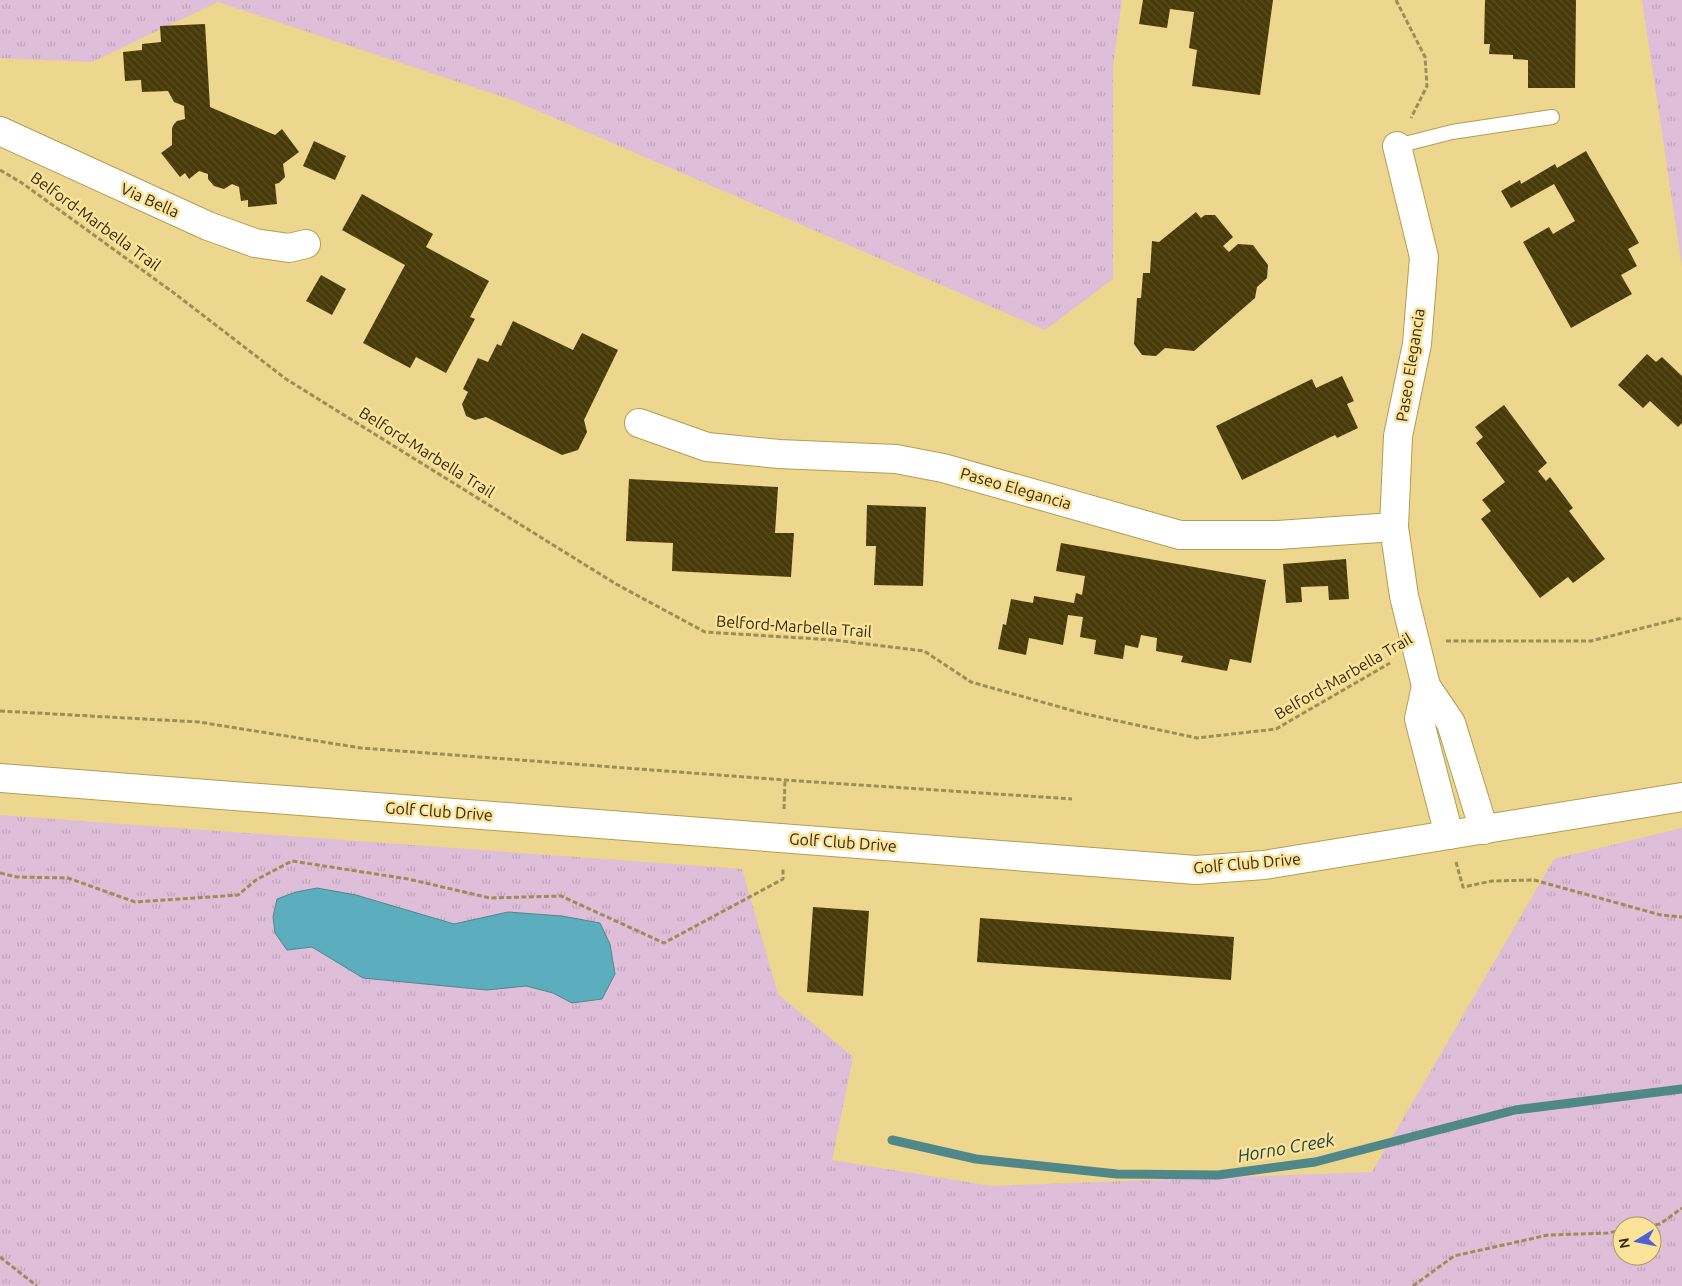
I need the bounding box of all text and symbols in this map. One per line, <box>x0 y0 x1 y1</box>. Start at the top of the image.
street label: Belford-Marbella Trail <box>28 168 164 274</box>
street label: Via Bella <box>118 179 182 221</box>
street label: Paseo Elegancia <box>1392 307 1428 423</box>
street label: Belford-Marbella Trail <box>356 403 498 501</box>
street label: Paseo Elegancia <box>958 464 1074 512</box>
street label: Belford-Marbella Trail <box>716 612 872 640</box>
street label: Belford-Marbella Trail <box>1271 629 1415 723</box>
street label: Golf Club Drive <box>385 798 493 824</box>
street label: Golf Club Drive <box>789 829 897 855</box>
street label: Golf Club Drive <box>1192 849 1302 877</box>
water label: Horno Creek <box>1236 1129 1337 1165</box>
north arrow <box>1612 1216 1662 1266</box>
text: N <box>1615 1237 1633 1250</box>

